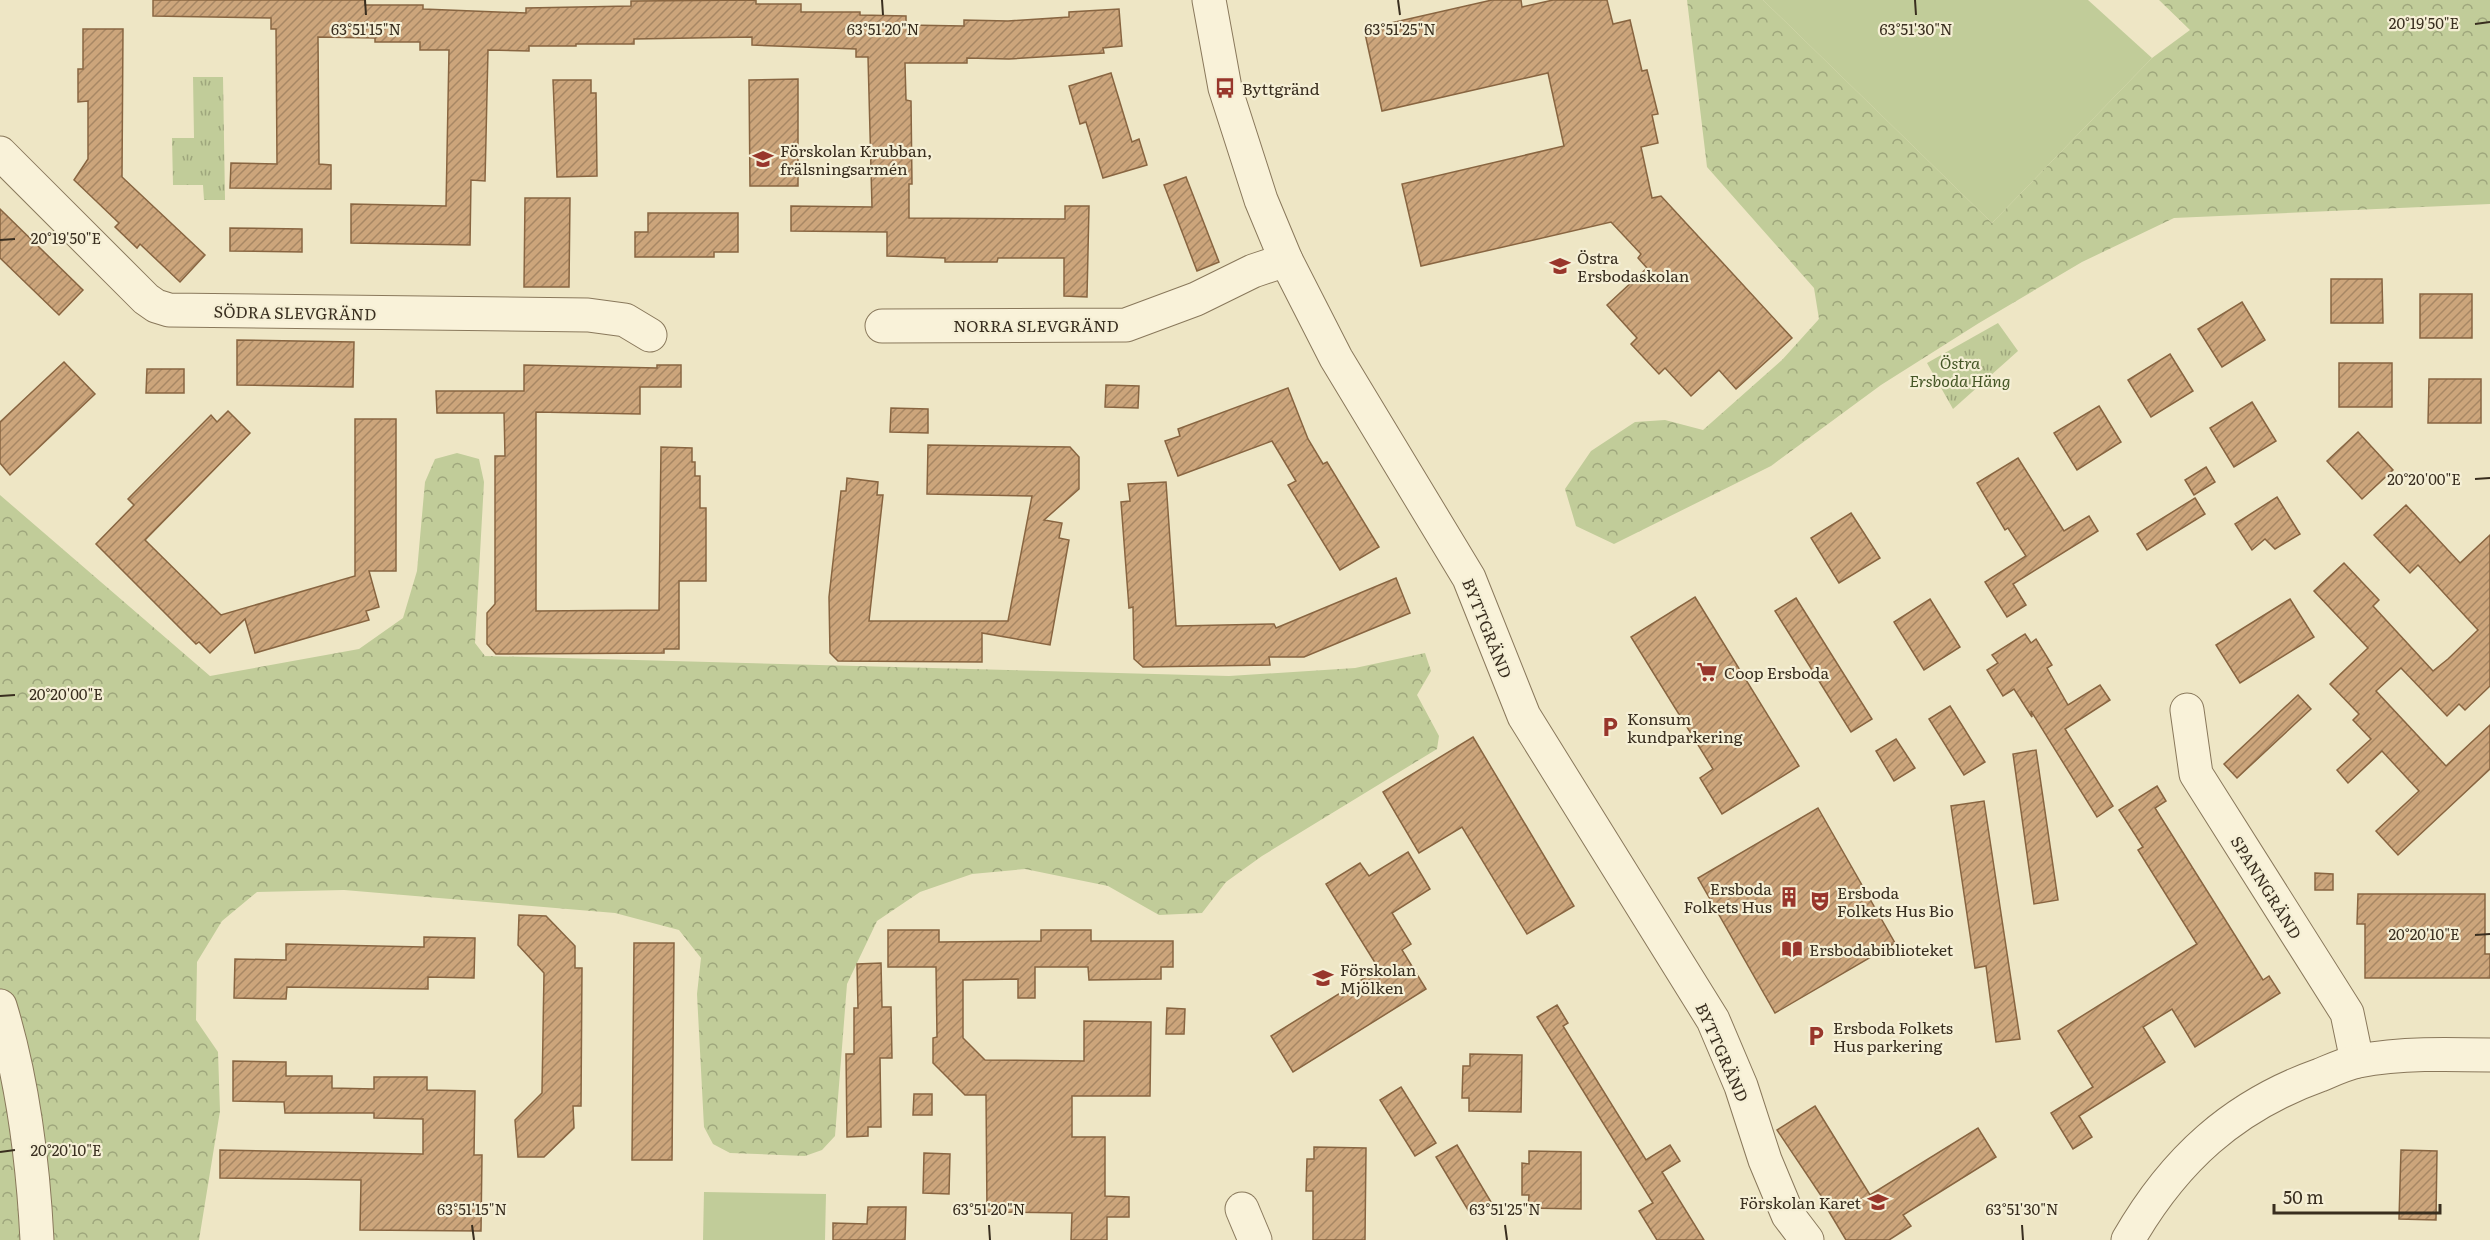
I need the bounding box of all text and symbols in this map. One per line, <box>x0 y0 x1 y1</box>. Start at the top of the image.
text: 20°19'50"E <box>2389 11 2459 34</box>
text: 63°51'15"N <box>331 17 401 40</box>
text: 63°51'20"N <box>847 17 919 40</box>
text: 63°51'25"N <box>1364 17 1436 40</box>
text: 63°51'30"N <box>1879 17 1953 40</box>
bus stop icon: Byttgränd <box>1213 76 1237 100</box>
place label: Byttgränd <box>1242 76 1320 100</box>
place label: Förskolan Krubban, frälsningsarmén <box>780 138 932 180</box>
school or university icon: Förskolan Krubban, frälsningsarmén <box>751 147 775 171</box>
text: 20°19'50"E <box>31 226 101 249</box>
place label: Östra Ersbodaskolan <box>1577 245 1690 287</box>
school or university icon: Östra Ersbodaskolan <box>1548 254 1572 278</box>
street label: SÖDRA SLEVGRÄND <box>213 299 377 325</box>
street label: NORRA SLEVGRÄND <box>953 313 1119 337</box>
park label: Östra Ersboda Häng <box>1909 350 2011 392</box>
text: 20°20'00"E <box>2387 467 2461 490</box>
street label: BYTTGRÄND <box>1457 574 1519 682</box>
supermarket icon: Coop Ersboda <box>1695 660 1719 684</box>
place label: Coop Ersboda <box>1724 660 1829 684</box>
text: 20°20'00"E <box>29 682 103 705</box>
place label: Konsum kundparkering <box>1627 706 1743 748</box>
parking icon: Konsum kundparkering <box>1598 715 1622 739</box>
street label: SPANNGRÄND <box>2226 831 2308 943</box>
place label: Ersboda Folkets Hus <box>1684 876 1772 918</box>
place label: Ersboda Folkets Hus Bio <box>1837 880 1954 922</box>
building icon: Ersboda Folkets Hus <box>1777 885 1801 909</box>
theatre icon: Ersboda Folkets Hus Bio <box>1808 889 1832 913</box>
text: 20°20'10"E <box>2388 922 2460 945</box>
library icon: Ersbodabiblioteket <box>1780 937 1804 961</box>
place label: Ersbodabiblioteket <box>1809 937 1954 961</box>
place label: Förskolan Mjölken <box>1340 957 1417 999</box>
school or university icon: Förskolan Mjölken <box>1311 966 1335 990</box>
street label: BYTTGRÄND <box>1691 999 1755 1105</box>
place label: Ersboda Folkets Hus parkering <box>1833 1015 1953 1057</box>
parking icon: Ersboda Folkets Hus parkering <box>1804 1024 1828 1048</box>
text: 20°20'10"E <box>30 1138 102 1161</box>
scale bar <box>2274 1177 2440 1215</box>
text: 50 m <box>2283 1183 2324 1210</box>
place label: Förskolan Karet <box>1739 1190 1862 1214</box>
school or university icon: Förskolan Karet <box>1866 1190 1890 1214</box>
text: 63°51'15"N <box>437 1197 507 1220</box>
text: 63°51'20"N <box>953 1197 1025 1220</box>
text: 63°51'25"N <box>1469 1197 1541 1220</box>
text: 63°51'30"N <box>1985 1197 2059 1220</box>

